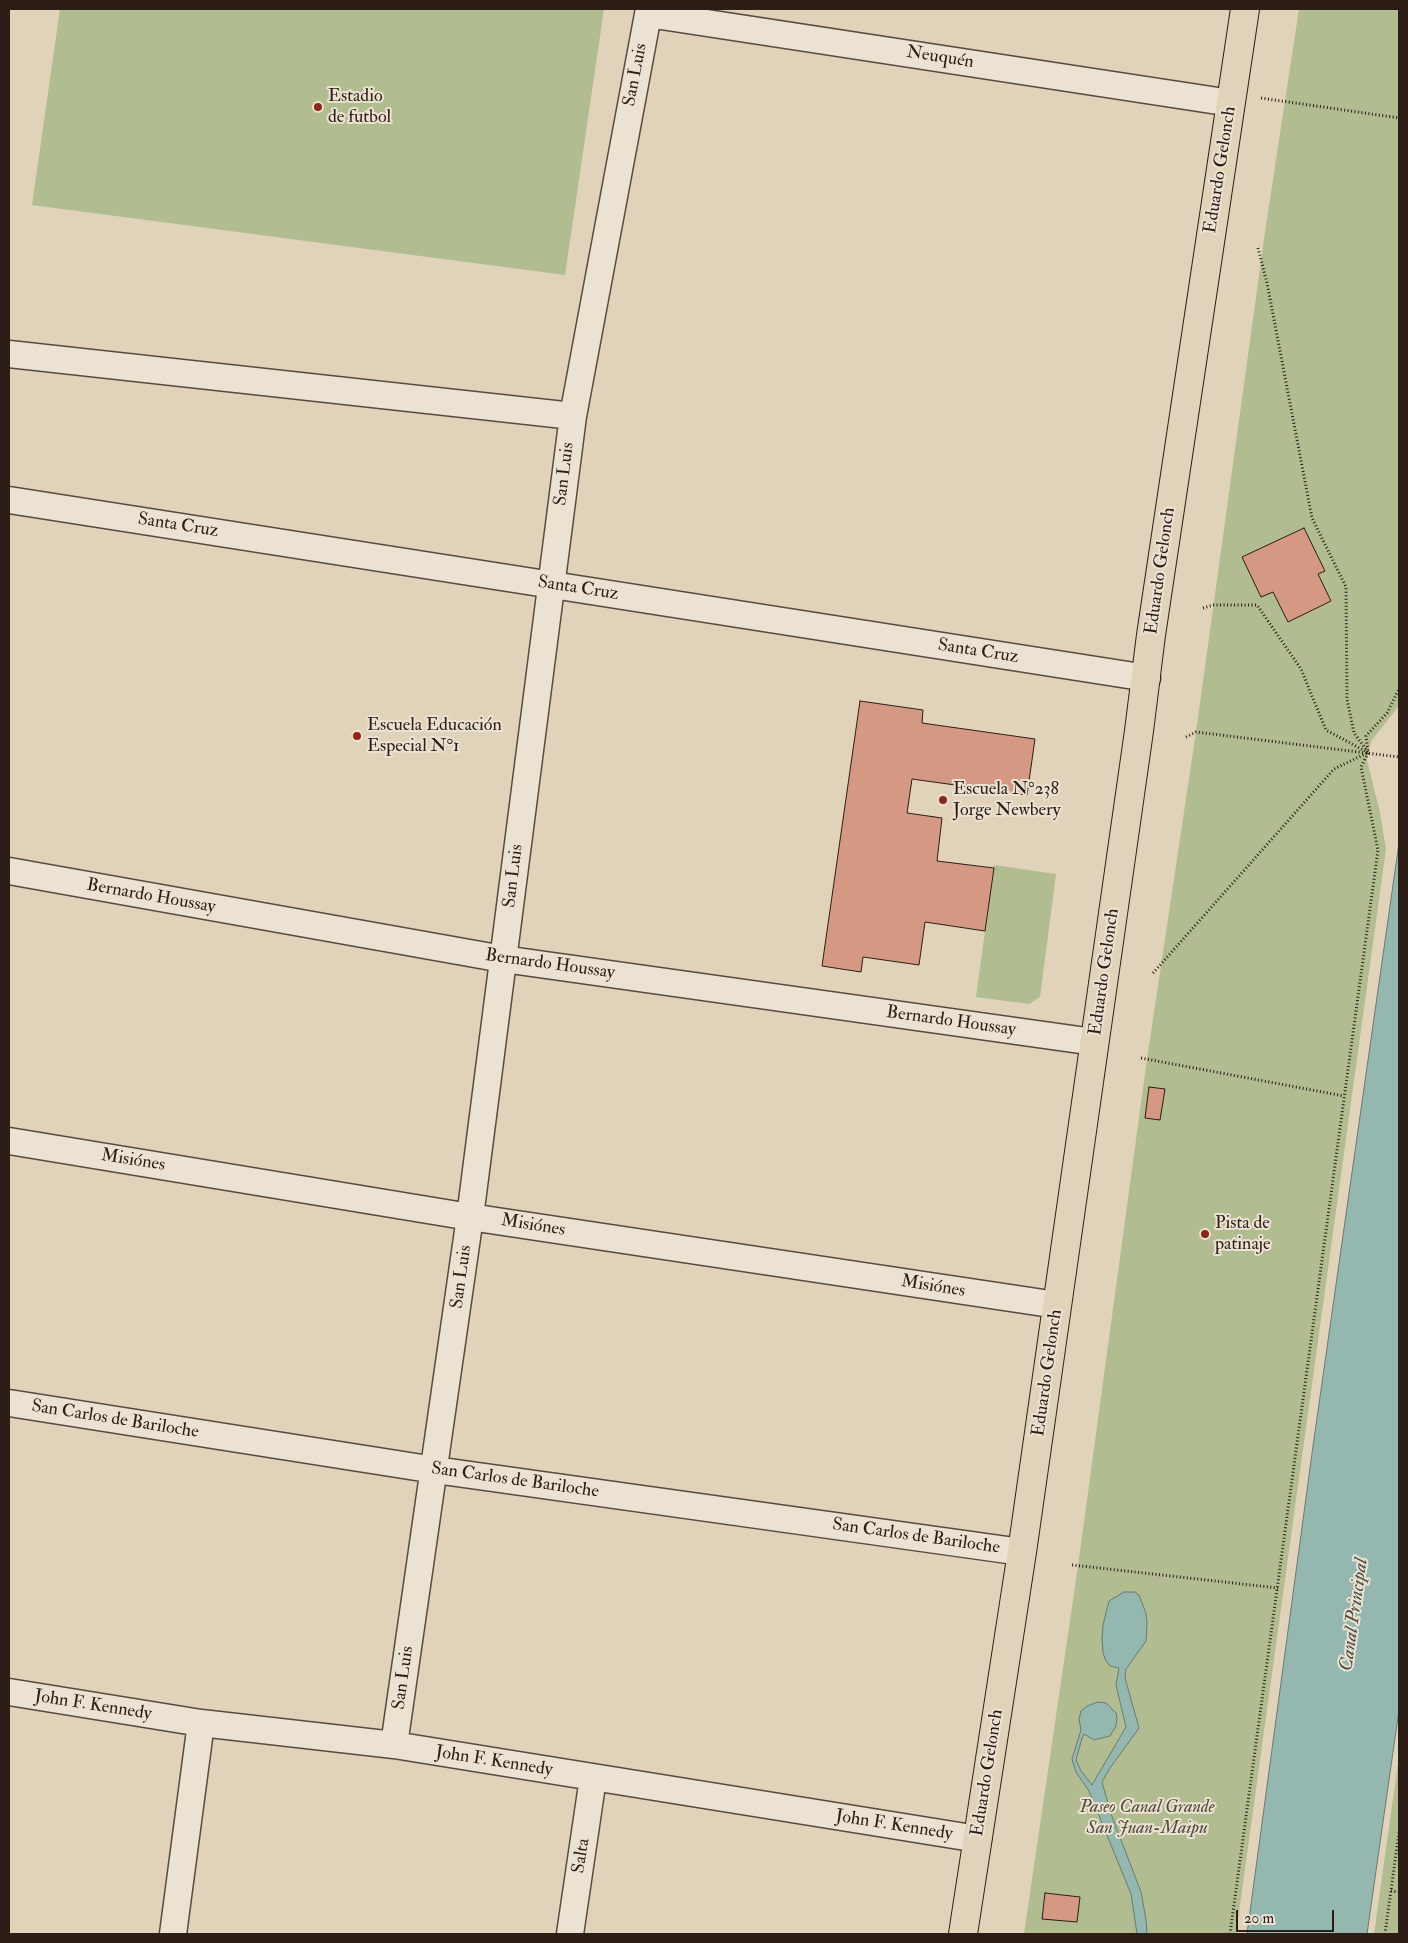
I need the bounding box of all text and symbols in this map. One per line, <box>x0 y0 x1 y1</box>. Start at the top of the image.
street label: San Luis <box>619 42 653 108</box>
street label: Neuquén <box>905 42 975 74</box>
place label: Estadio de futbol <box>328 86 391 128</box>
marker: Estadio de futbol <box>312 101 324 113</box>
street label: Eduardo Gelonch <box>1200 105 1242 235</box>
street label: San Luis <box>550 441 580 507</box>
street label: Eduardo Gelonch <box>1141 506 1181 636</box>
street label: Santa Cruz <box>136 509 220 543</box>
street label: Santa Cruz <box>536 572 620 606</box>
street label: Santa Cruz <box>936 635 1020 669</box>
place label: Escuela Educación Especial N°1 <box>367 715 502 758</box>
marker: Escuela Educación Especial N°1 <box>351 730 363 742</box>
place label: Escuela N°238 Jorge Newbery <box>953 779 1061 822</box>
marker: Escuela N°238 Jorge Newbery <box>937 794 949 806</box>
street label: San Luis <box>499 843 529 909</box>
street label: Bernardo Houssay <box>85 875 217 919</box>
street label: Eduardo Gelonch <box>1085 907 1125 1037</box>
street label: Bernardo Houssay <box>484 945 616 985</box>
street label: Bernardo Houssay <box>885 1002 1017 1042</box>
street label: Misiónes <box>99 1145 167 1177</box>
street label: Misiónes <box>499 1210 567 1242</box>
place label: Pista de patinaje <box>1215 1213 1271 1256</box>
marker: Pista de patinaje <box>1199 1228 1211 1240</box>
street label: San Luis <box>447 1244 477 1310</box>
street label: Misiónes <box>899 1271 967 1303</box>
street label: Eduardo Gelonch <box>1028 1308 1068 1438</box>
street label: San Carlos de Bariloche <box>30 1396 200 1444</box>
street label: San Carlos de Bariloche <box>430 1459 600 1503</box>
street label: San Carlos de Bariloche <box>831 1515 1001 1559</box>
water label: Canal Principal <box>1336 1557 1374 1673</box>
street label: San Luis <box>389 1645 419 1711</box>
street label: John F. Kennedy <box>33 1686 153 1726</box>
street label: Eduardo Gelonch <box>967 1708 1009 1838</box>
street label: John F. Kennedy <box>434 1742 554 1782</box>
park label: Paseo Canal Grande San Juan-Maipu <box>1079 1797 1215 1840</box>
street label: John F. Kennedy <box>834 1806 954 1846</box>
street label: Salta <box>569 1837 595 1875</box>
scale bar <box>1238 1900 1336 1932</box>
text: 20 m <box>1244 1909 1274 1928</box>

